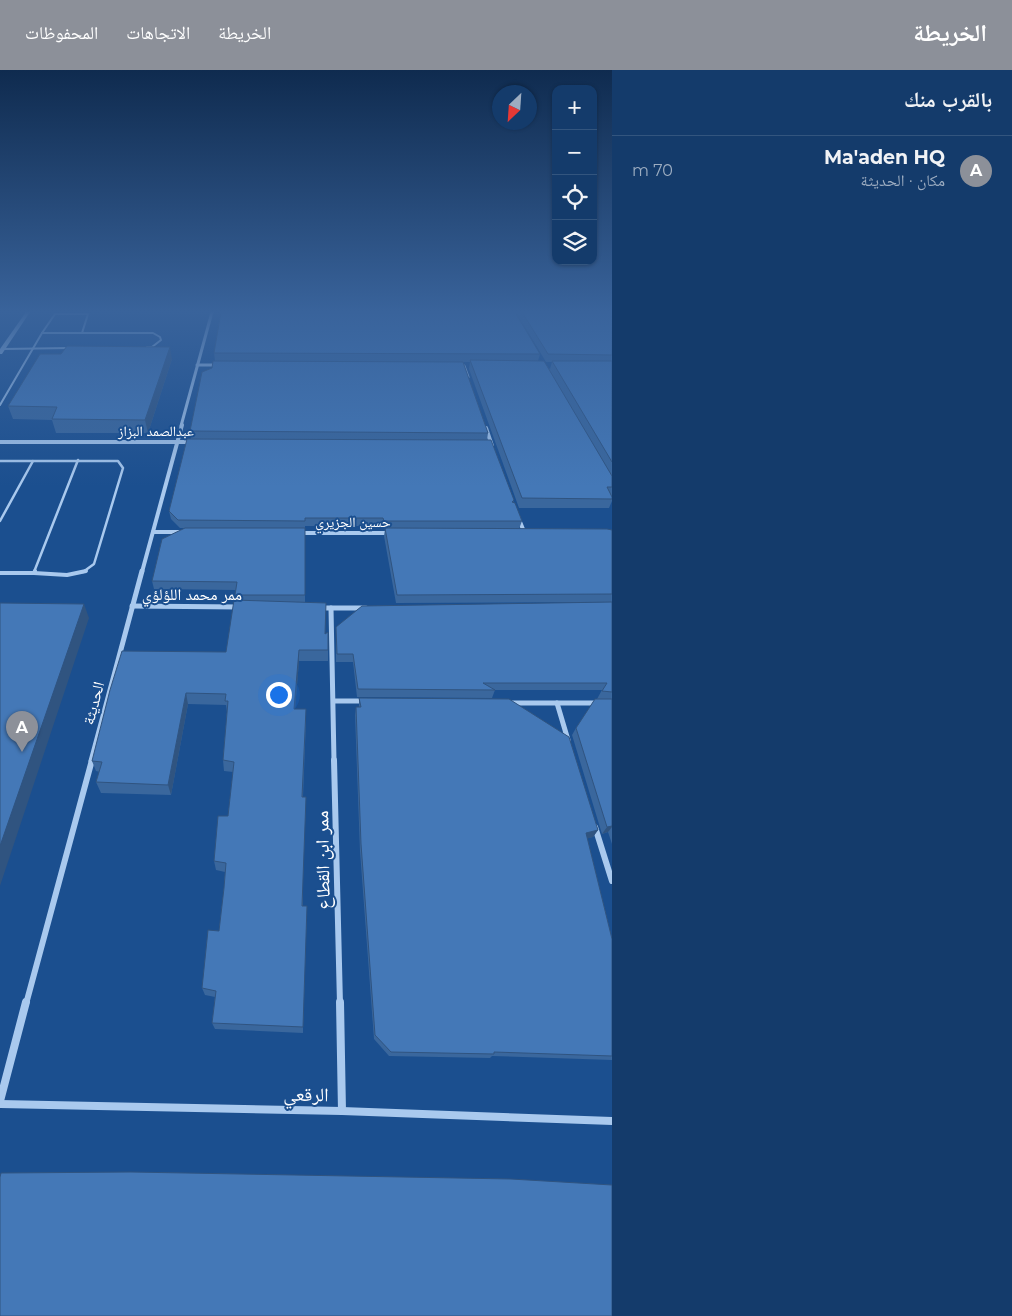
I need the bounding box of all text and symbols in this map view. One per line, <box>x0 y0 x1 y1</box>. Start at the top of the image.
text: الخريطة <box>913 18 987 47</box>
text: المحفوظات <box>25 22 98 44</box>
text: الاتجاهات <box>126 22 190 44</box>
text: الخريطة <box>218 22 271 44</box>
north arrow <box>492 85 537 130</box>
map controls <box>552 85 597 265</box>
button: + <box>552 85 597 130</box>
text: بالقرب منك <box>904 87 992 112</box>
button: − <box>552 130 597 175</box>
text: Ma'aden HQ <box>824 146 945 169</box>
text: 70 m <box>632 161 673 180</box>
text: A <box>970 161 982 180</box>
text: مكان · الحديثة <box>861 171 945 190</box>
button: locate <box>552 175 597 220</box>
button: layers <box>552 220 597 265</box>
street label: عبدالصمد البزاز <box>117 422 194 440</box>
street label: حسين الجزيري <box>315 513 391 534</box>
street label: ممر محمد اللؤلؤي <box>142 585 242 607</box>
street label: الحديثة <box>79 679 108 727</box>
your location <box>266 682 292 708</box>
pin: A <box>6 711 38 752</box>
street label: ممر ابن القطاع <box>310 810 335 910</box>
street label: الرقعي <box>283 1083 329 1110</box>

